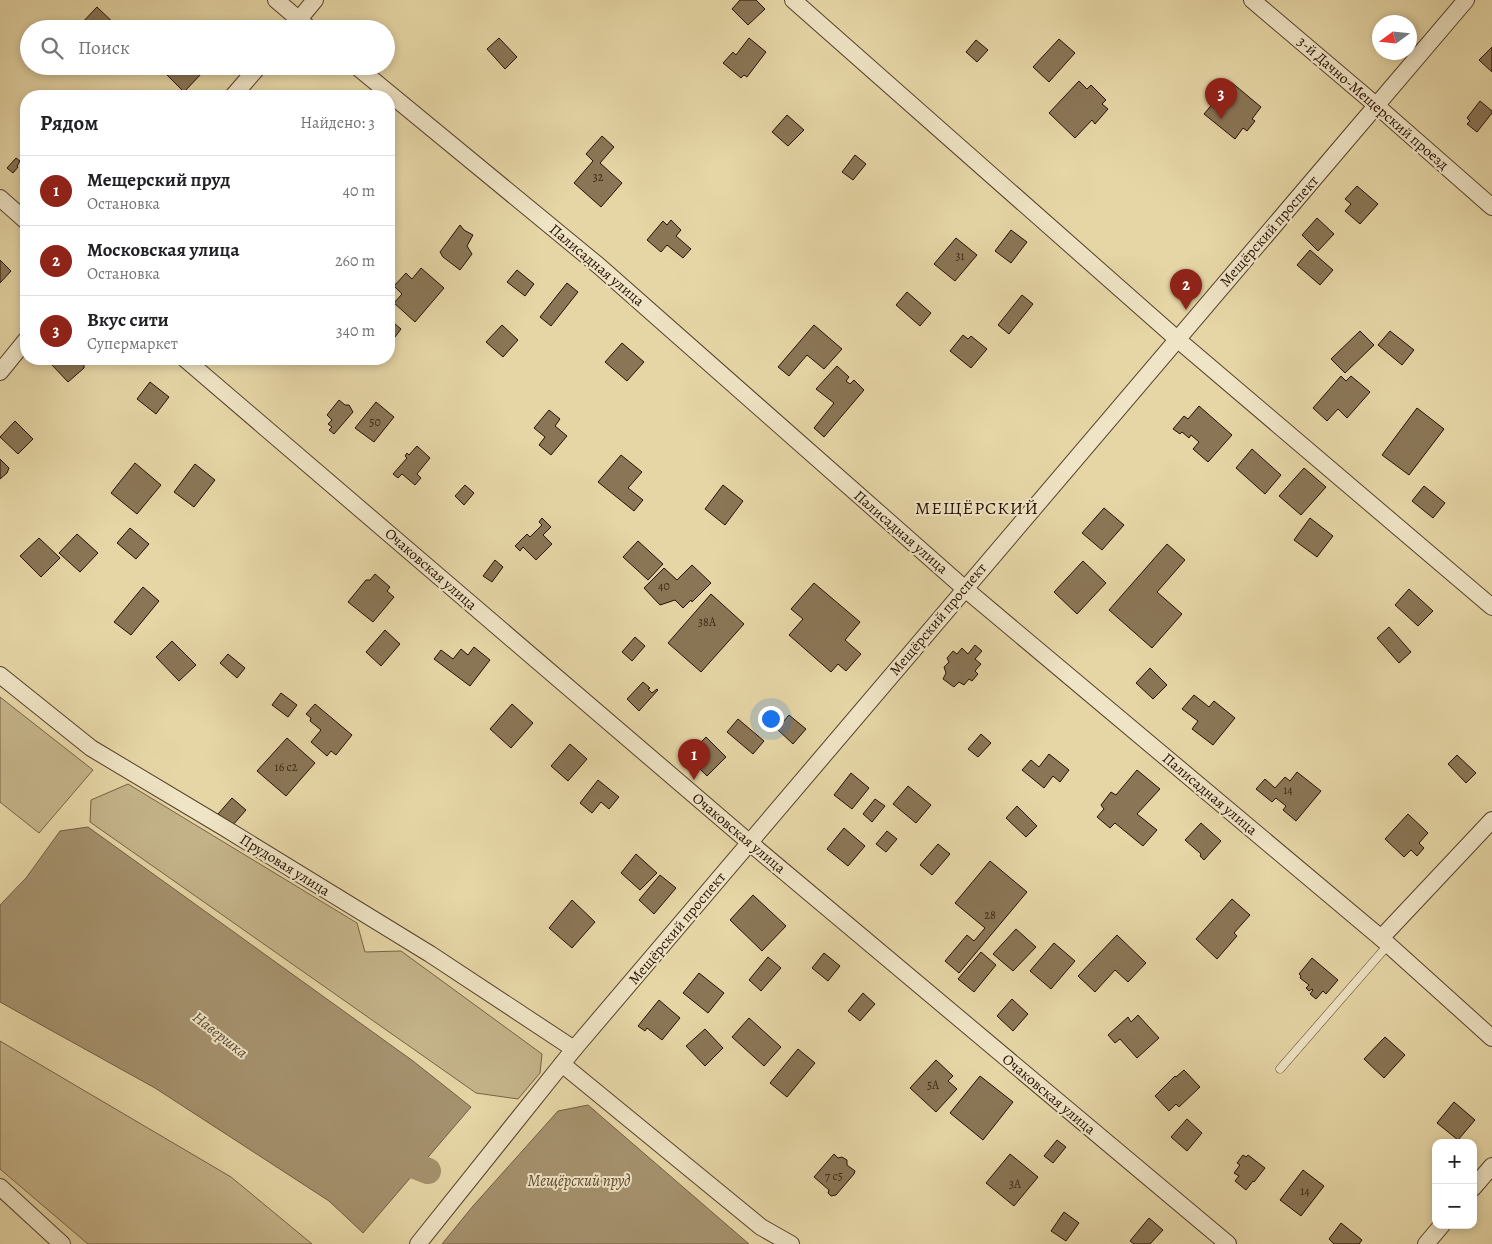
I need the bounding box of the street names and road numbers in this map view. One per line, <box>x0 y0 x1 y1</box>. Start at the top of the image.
street label: 3-й Дачно-Мещерский проезд <box>1293 32 1453 174</box>
street label: Мещёрский проспект <box>1215 171 1323 291</box>
street label: Палисадная улица <box>545 219 649 311</box>
street label: Палисадная улица <box>850 486 952 578</box>
street label: Очаковская улица <box>381 523 481 615</box>
street label: Мещёрский проспект <box>885 558 991 680</box>
street label: Палисадная улица <box>1158 748 1262 840</box>
street label: Очаковская улица <box>688 788 790 878</box>
street label: Прудовая улица <box>236 829 334 901</box>
street label: Мещёрский проспект <box>624 867 730 989</box>
street label: Очаковская улица <box>998 1049 1100 1139</box>

